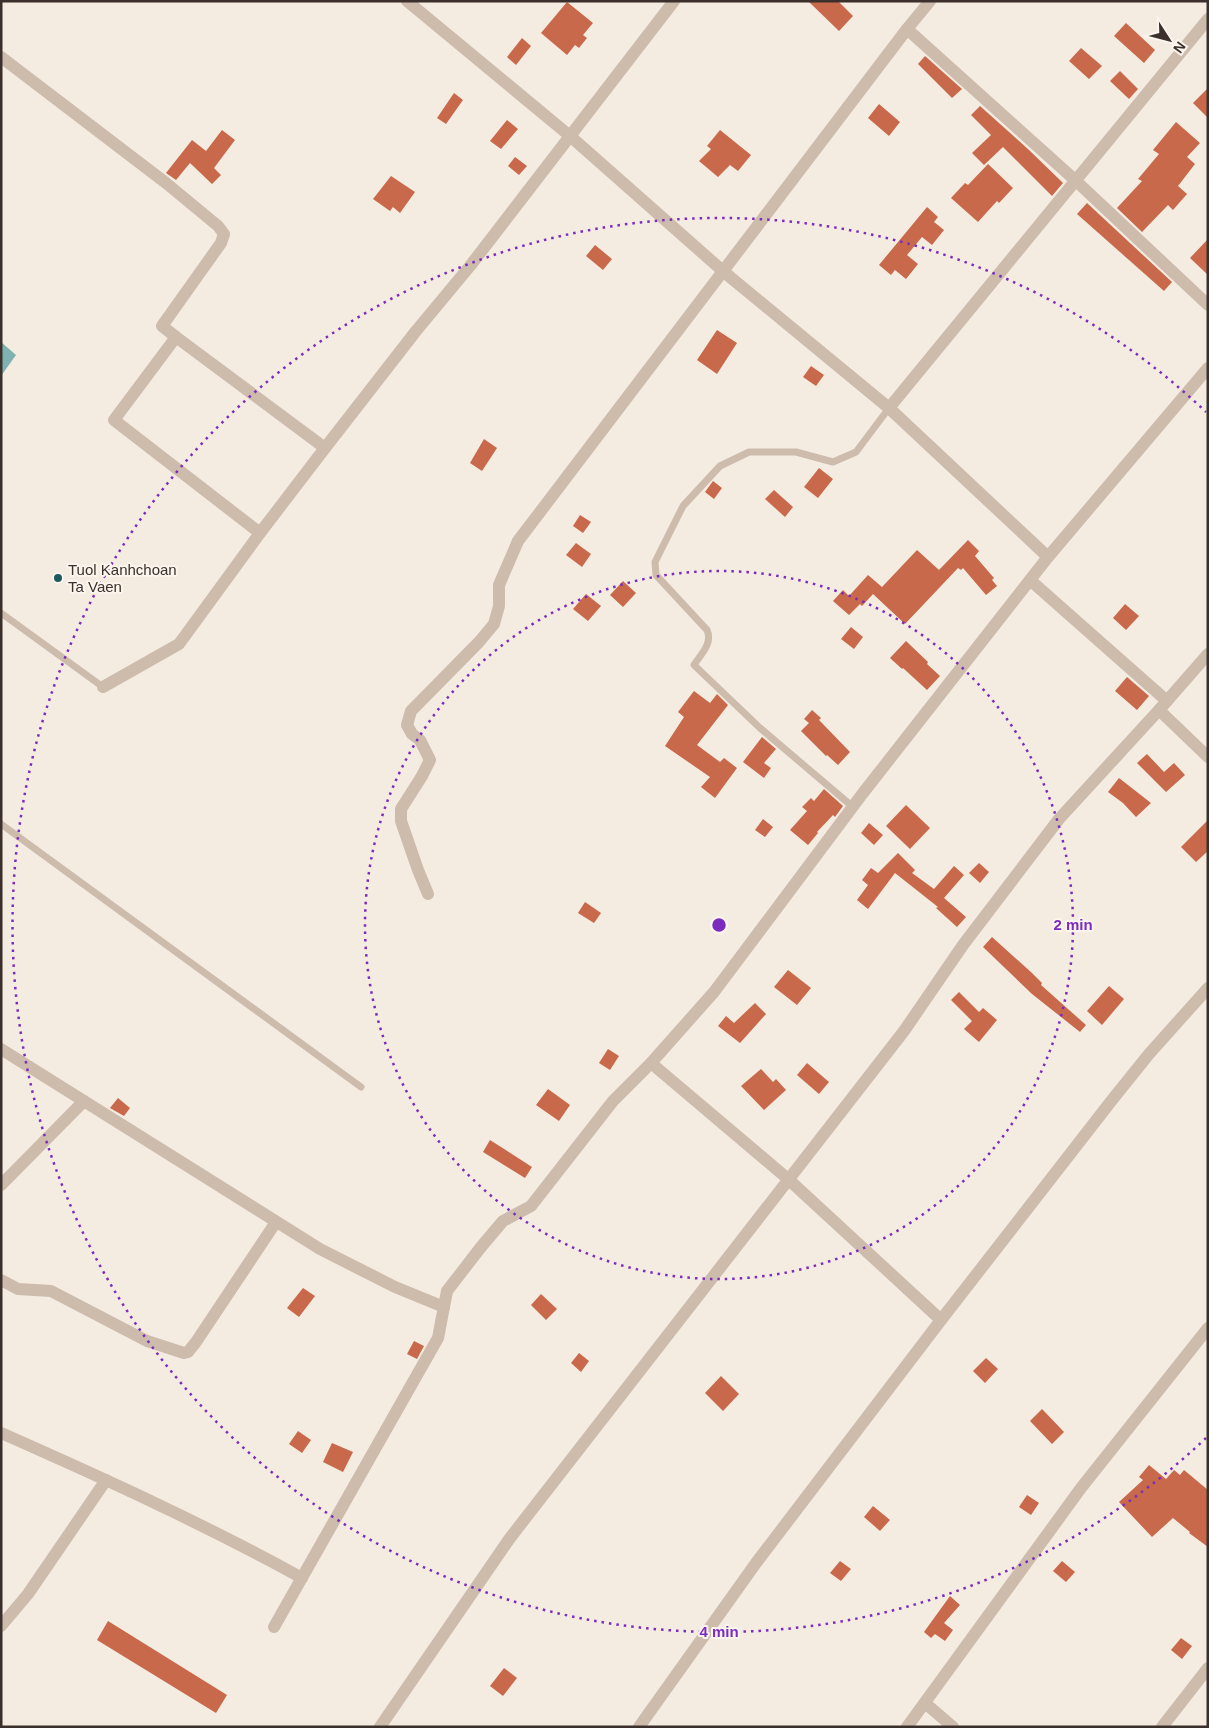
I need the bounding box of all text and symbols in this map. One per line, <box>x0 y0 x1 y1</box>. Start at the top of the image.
north arrow <box>1144 15 1194 65</box>
text: N <box>1170 39 1189 56</box>
place label: Tuol Kanhchoan Ta Vaen <box>68 561 177 595</box>
marker: Tuol Kanhchoan Ta Vaen <box>52 572 64 584</box>
centre of rings <box>710 916 728 934</box>
text: 2 min <box>1053 916 1093 933</box>
text: 4 min <box>699 1623 739 1640</box>

